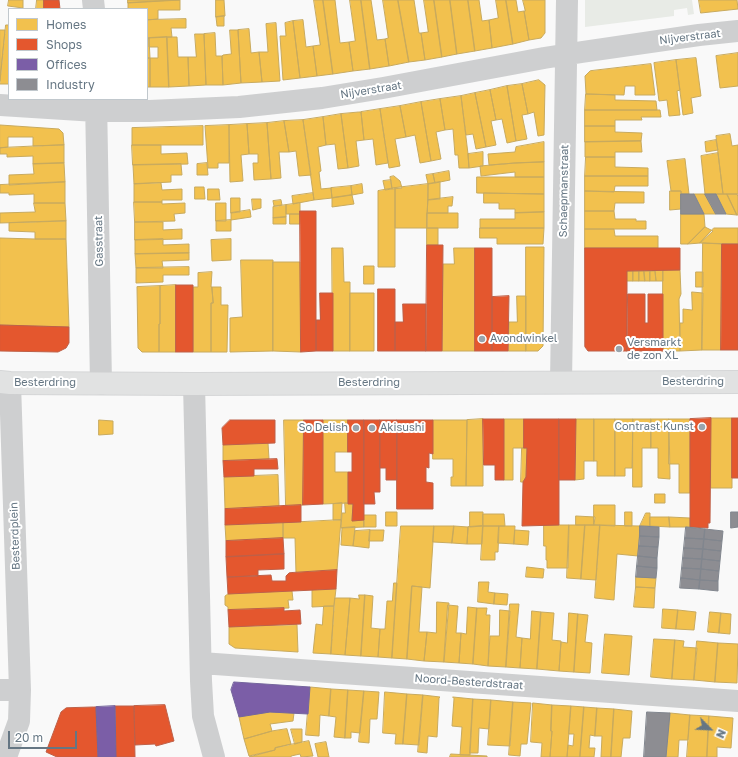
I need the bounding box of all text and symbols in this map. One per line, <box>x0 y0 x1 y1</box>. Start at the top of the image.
legend <box>8 8 148 100</box>
text: Homes <box>46 17 86 32</box>
street label: Nijverstraat <box>658 27 722 47</box>
text: Shops <box>46 37 82 52</box>
text: Offices <box>46 57 87 72</box>
text: Industry <box>46 77 95 92</box>
street label: Nijverstraat <box>339 79 403 101</box>
street label: Schaepmanstraat <box>557 144 571 238</box>
street label: Gasstraat <box>92 215 106 267</box>
place label: Avondwinkel <box>490 332 557 346</box>
marker: Avondwinkel <box>477 334 487 344</box>
place label: Versmarkt de zon XL <box>627 336 681 362</box>
marker: Versmarkt de zon XL <box>614 344 624 354</box>
street label: Besterdring <box>662 375 724 389</box>
street label: Besterdring <box>14 376 76 390</box>
street label: Besterdring <box>338 376 400 390</box>
place label: Contrast Kunst <box>614 420 694 434</box>
place label: So Delish <box>298 421 348 435</box>
place label: Akisushi <box>380 421 425 435</box>
marker: Contrast Kunst <box>697 422 707 432</box>
marker: So Delish <box>351 423 361 433</box>
marker: Akisushi <box>367 423 377 433</box>
street label: Besterdplein <box>7 502 23 570</box>
street label: Noord-Besterdstraat <box>414 672 524 692</box>
north arrow <box>690 709 730 749</box>
scale bar <box>10 723 79 749</box>
text: N <box>714 728 729 741</box>
text: 20 m <box>15 730 43 745</box>

